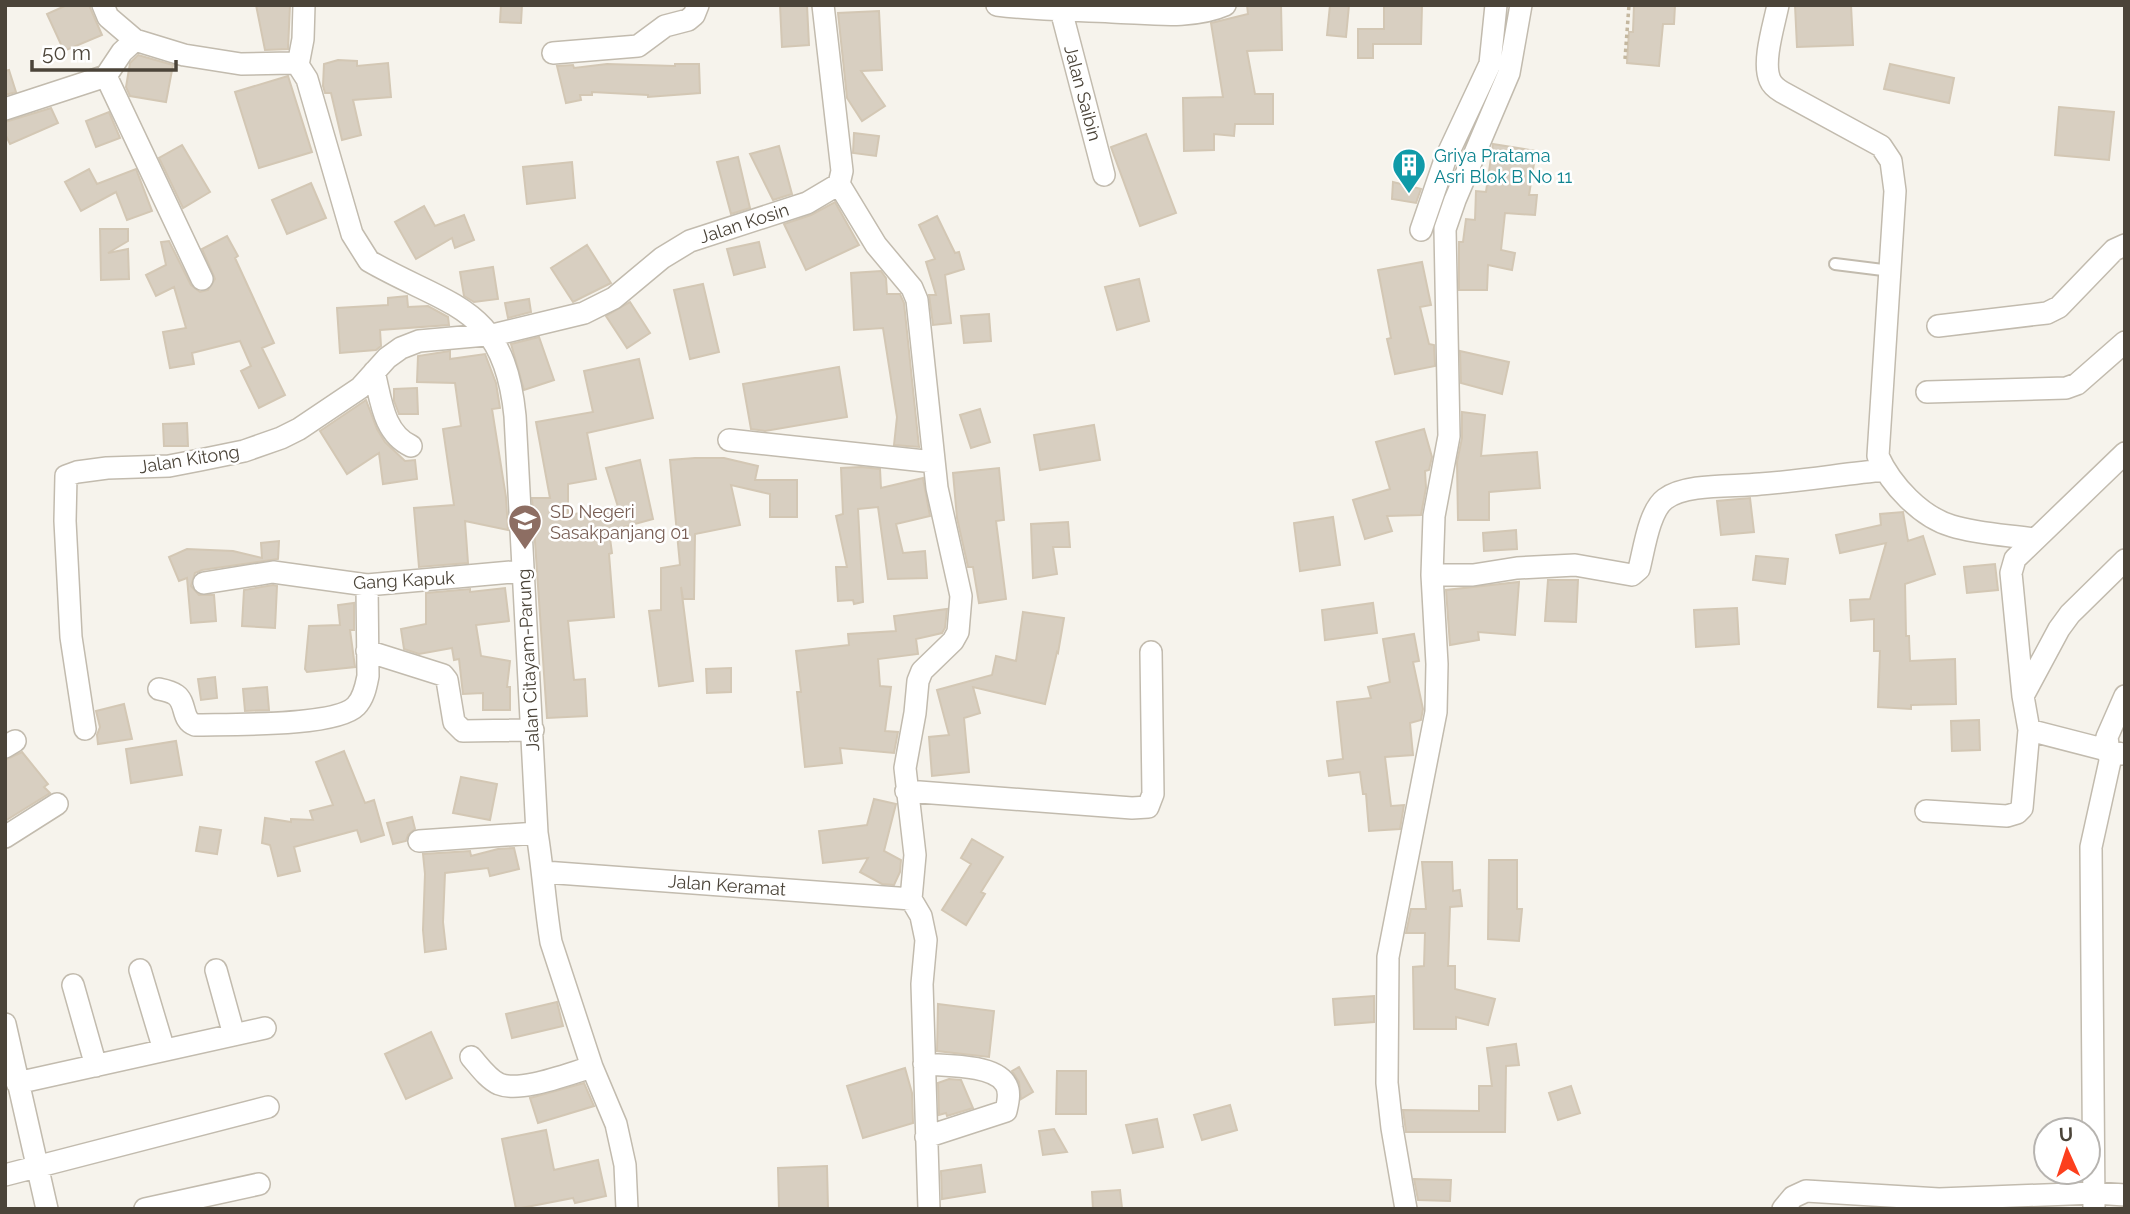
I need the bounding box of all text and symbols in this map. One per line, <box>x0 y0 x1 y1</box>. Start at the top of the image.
scale bar <box>32 28 175 72</box>
text: 50 m <box>42 40 91 65</box>
street label: Jalan Saibin <box>1060 43 1106 143</box>
place label: Griya Pratama Asri Blok B No 11 <box>1434 145 1573 187</box>
building icon: Griya Pratama Asri Blok B No 11 <box>1390 146 1428 195</box>
street label: Jalan Kosin <box>697 199 791 247</box>
street label: Jalan Kitong <box>137 441 241 477</box>
place label: SD Negeri Sasakpanjang 01 <box>550 501 689 543</box>
school or university icon: SD Negeri Sasakpanjang 01 <box>506 502 544 551</box>
street label: Gang Kapuk <box>353 567 456 593</box>
street label: Jalan Citayam-Parung <box>513 568 543 752</box>
street label: Jalan Keramat <box>667 870 787 900</box>
north arrow <box>2032 1116 2102 1186</box>
text: U <box>2058 1123 2074 1145</box>

